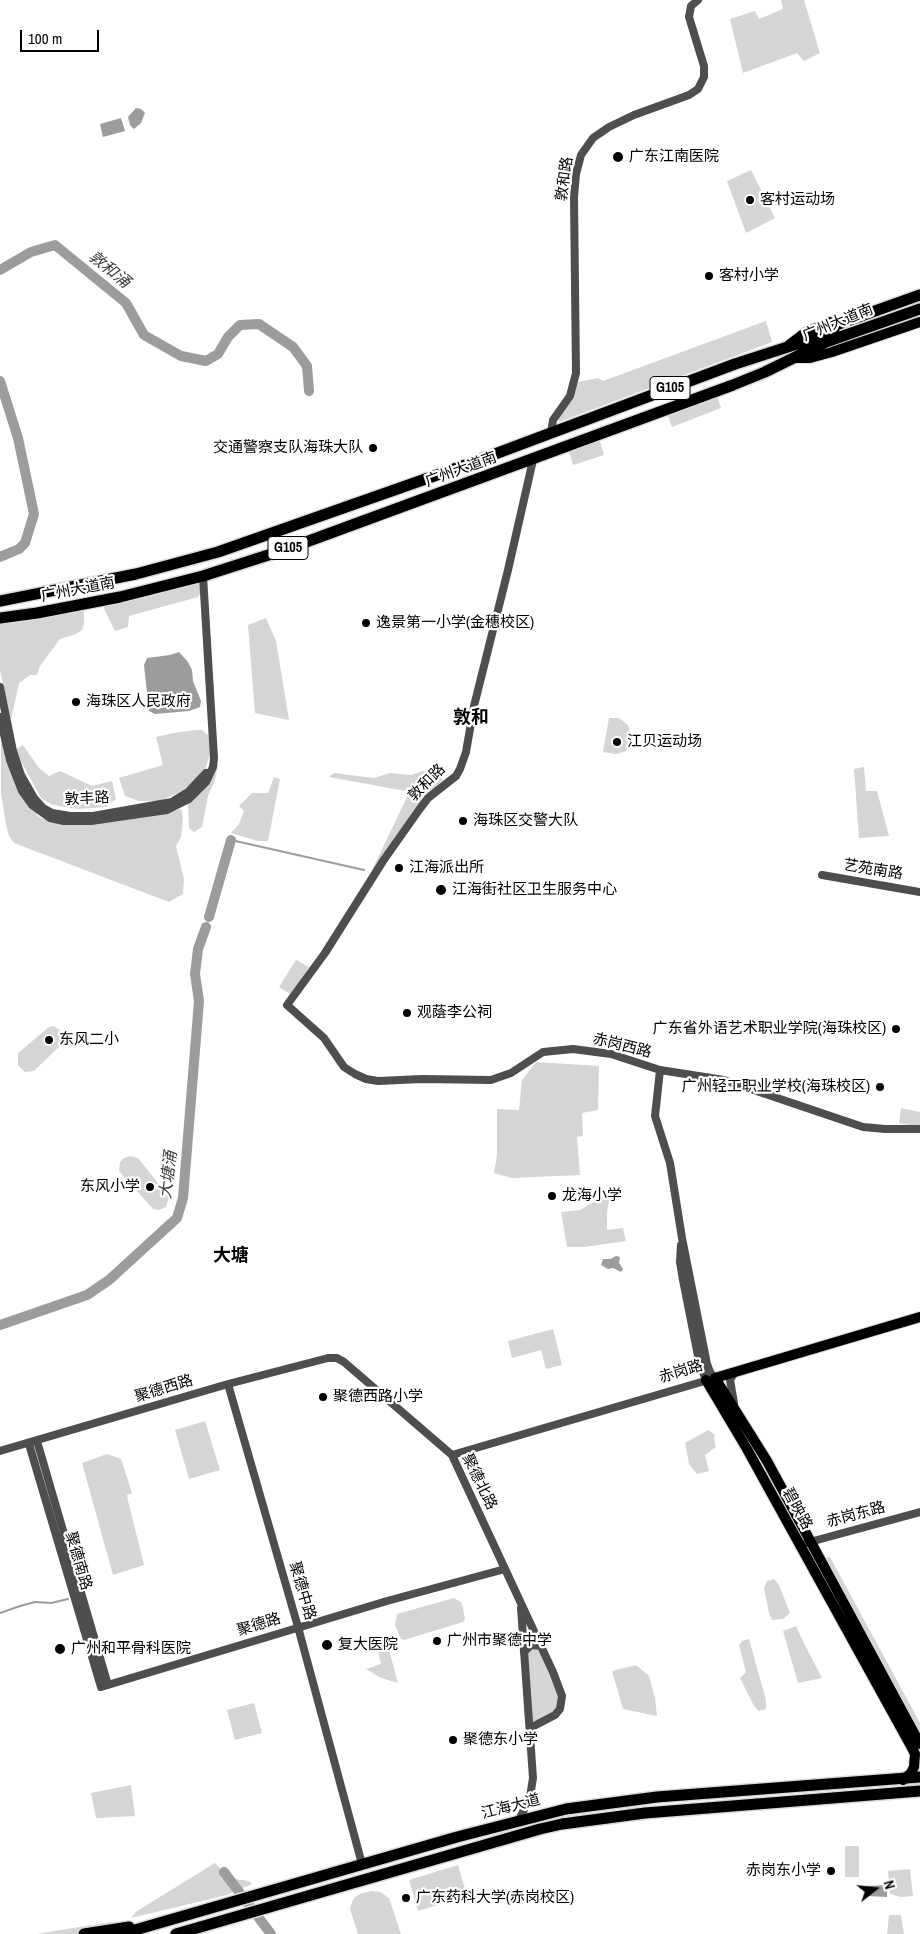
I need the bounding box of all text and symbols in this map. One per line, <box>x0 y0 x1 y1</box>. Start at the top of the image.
scale bar <box>22 20 101 52</box>
text: 100 m <box>28 28 62 49</box>
place label: 广东江南医院 <box>629 148 719 166</box>
marker: 广东江南医院 <box>611 150 625 164</box>
street label: 敦和路 <box>553 155 577 203</box>
place label: 客村运动场 <box>760 191 835 209</box>
marker: 客村运动场 <box>744 194 756 206</box>
water label: 敦和涌 <box>84 247 134 293</box>
place label: 客村小学 <box>719 267 779 285</box>
marker: 客村小学 <box>703 270 715 282</box>
street label: 广州大道南 <box>800 301 876 345</box>
road number: G105 <box>650 376 690 399</box>
place label: 交通警察支队海珠大队 <box>213 439 363 457</box>
marker: 交通警察支队海珠大队 <box>367 442 379 454</box>
street label: 广州大道南 <box>423 449 499 491</box>
road number: G105 <box>268 536 308 560</box>
street label: 广州大道南 <box>39 574 117 606</box>
place label: 逸景第一小学(金穗校区) <box>376 614 534 632</box>
marker: 逸景第一小学(金穗校区) <box>360 617 372 629</box>
place label: 海珠区人民政府 <box>86 693 191 711</box>
marker: 海珠区人民政府 <box>70 696 82 708</box>
district label: 敦和 <box>453 707 489 729</box>
place label: 江贝运动场 <box>627 733 702 751</box>
marker: 江贝运动场 <box>611 736 623 748</box>
street label: 敦和路 <box>405 761 449 805</box>
street label: 敦丰路 <box>64 789 110 809</box>
place label: 海珠区交警大队 <box>473 812 578 830</box>
marker: 海珠区交警大队 <box>457 815 469 827</box>
street label: 艺苑南路 <box>842 856 904 884</box>
place label: 江海派出所 <box>409 859 484 877</box>
marker: 江海派出所 <box>393 862 405 874</box>
place label: 江海街社区卫生服务中心 <box>452 881 617 899</box>
marker: 江海街社区卫生服务中心 <box>434 883 448 897</box>
place label: 观蔭李公祠 <box>417 1004 492 1022</box>
marker: 观蔭李公祠 <box>401 1007 413 1019</box>
place label: 广东省外语艺术职业学院(海珠校区) <box>653 1020 886 1038</box>
marker: 广东省外语艺术职业学院(海珠校区) <box>890 1023 902 1035</box>
street label: 赤岗西路 <box>591 1030 653 1062</box>
place label: 东风二小 <box>59 1031 119 1049</box>
marker: 东风二小 <box>43 1034 55 1046</box>
place label: 广州轻工职业学校(海珠校区) <box>682 1078 870 1096</box>
marker: 广州轻工职业学校(海珠校区) <box>874 1081 886 1093</box>
water label: 大塘涌 <box>157 1150 181 1200</box>
place label: 东风小学 <box>80 1178 140 1196</box>
marker: 东风小学 <box>144 1181 156 1193</box>
place label: 龙海小学 <box>562 1187 622 1205</box>
marker: 龙海小学 <box>546 1190 558 1202</box>
district label: 大塘 <box>213 1245 249 1267</box>
street label: 赤岗路 <box>657 1357 705 1387</box>
street label: 聚德西路 <box>133 1372 195 1406</box>
place label: 聚德西路小学 <box>333 1388 423 1406</box>
marker: 聚德西路小学 <box>317 1391 329 1403</box>
street label: 聚德北路 <box>458 1451 500 1513</box>
street label: 碧映路 <box>778 1485 816 1533</box>
street label: 赤岗东路 <box>825 1499 887 1531</box>
street label: 聚德南路 <box>61 1530 95 1592</box>
street label: 聚德中路 <box>285 1560 319 1622</box>
street label: 聚德路 <box>235 1610 283 1640</box>
place label: 广州市聚德中学 <box>447 1632 552 1650</box>
marker: 广州市聚德中学 <box>431 1635 443 1647</box>
place label: 复大医院 <box>338 1636 398 1654</box>
marker: 复大医院 <box>320 1638 334 1652</box>
place label: 广州和平骨科医院 <box>71 1640 191 1658</box>
marker: 广州和平骨科医院 <box>53 1642 67 1656</box>
place label: 聚德东小学 <box>463 1731 538 1749</box>
marker: 聚德东小学 <box>447 1734 459 1746</box>
street label: 江海大道 <box>480 1791 542 1823</box>
place label: 赤岗东小学 <box>746 1862 821 1880</box>
north arrow <box>850 1864 900 1914</box>
marker: 赤岗东小学 <box>825 1865 837 1877</box>
text: N <box>880 1878 899 1891</box>
place label: 广东药科大学(赤岗校区) <box>416 1889 574 1907</box>
marker: 广东药科大学(赤岗校区) <box>400 1892 412 1904</box>

